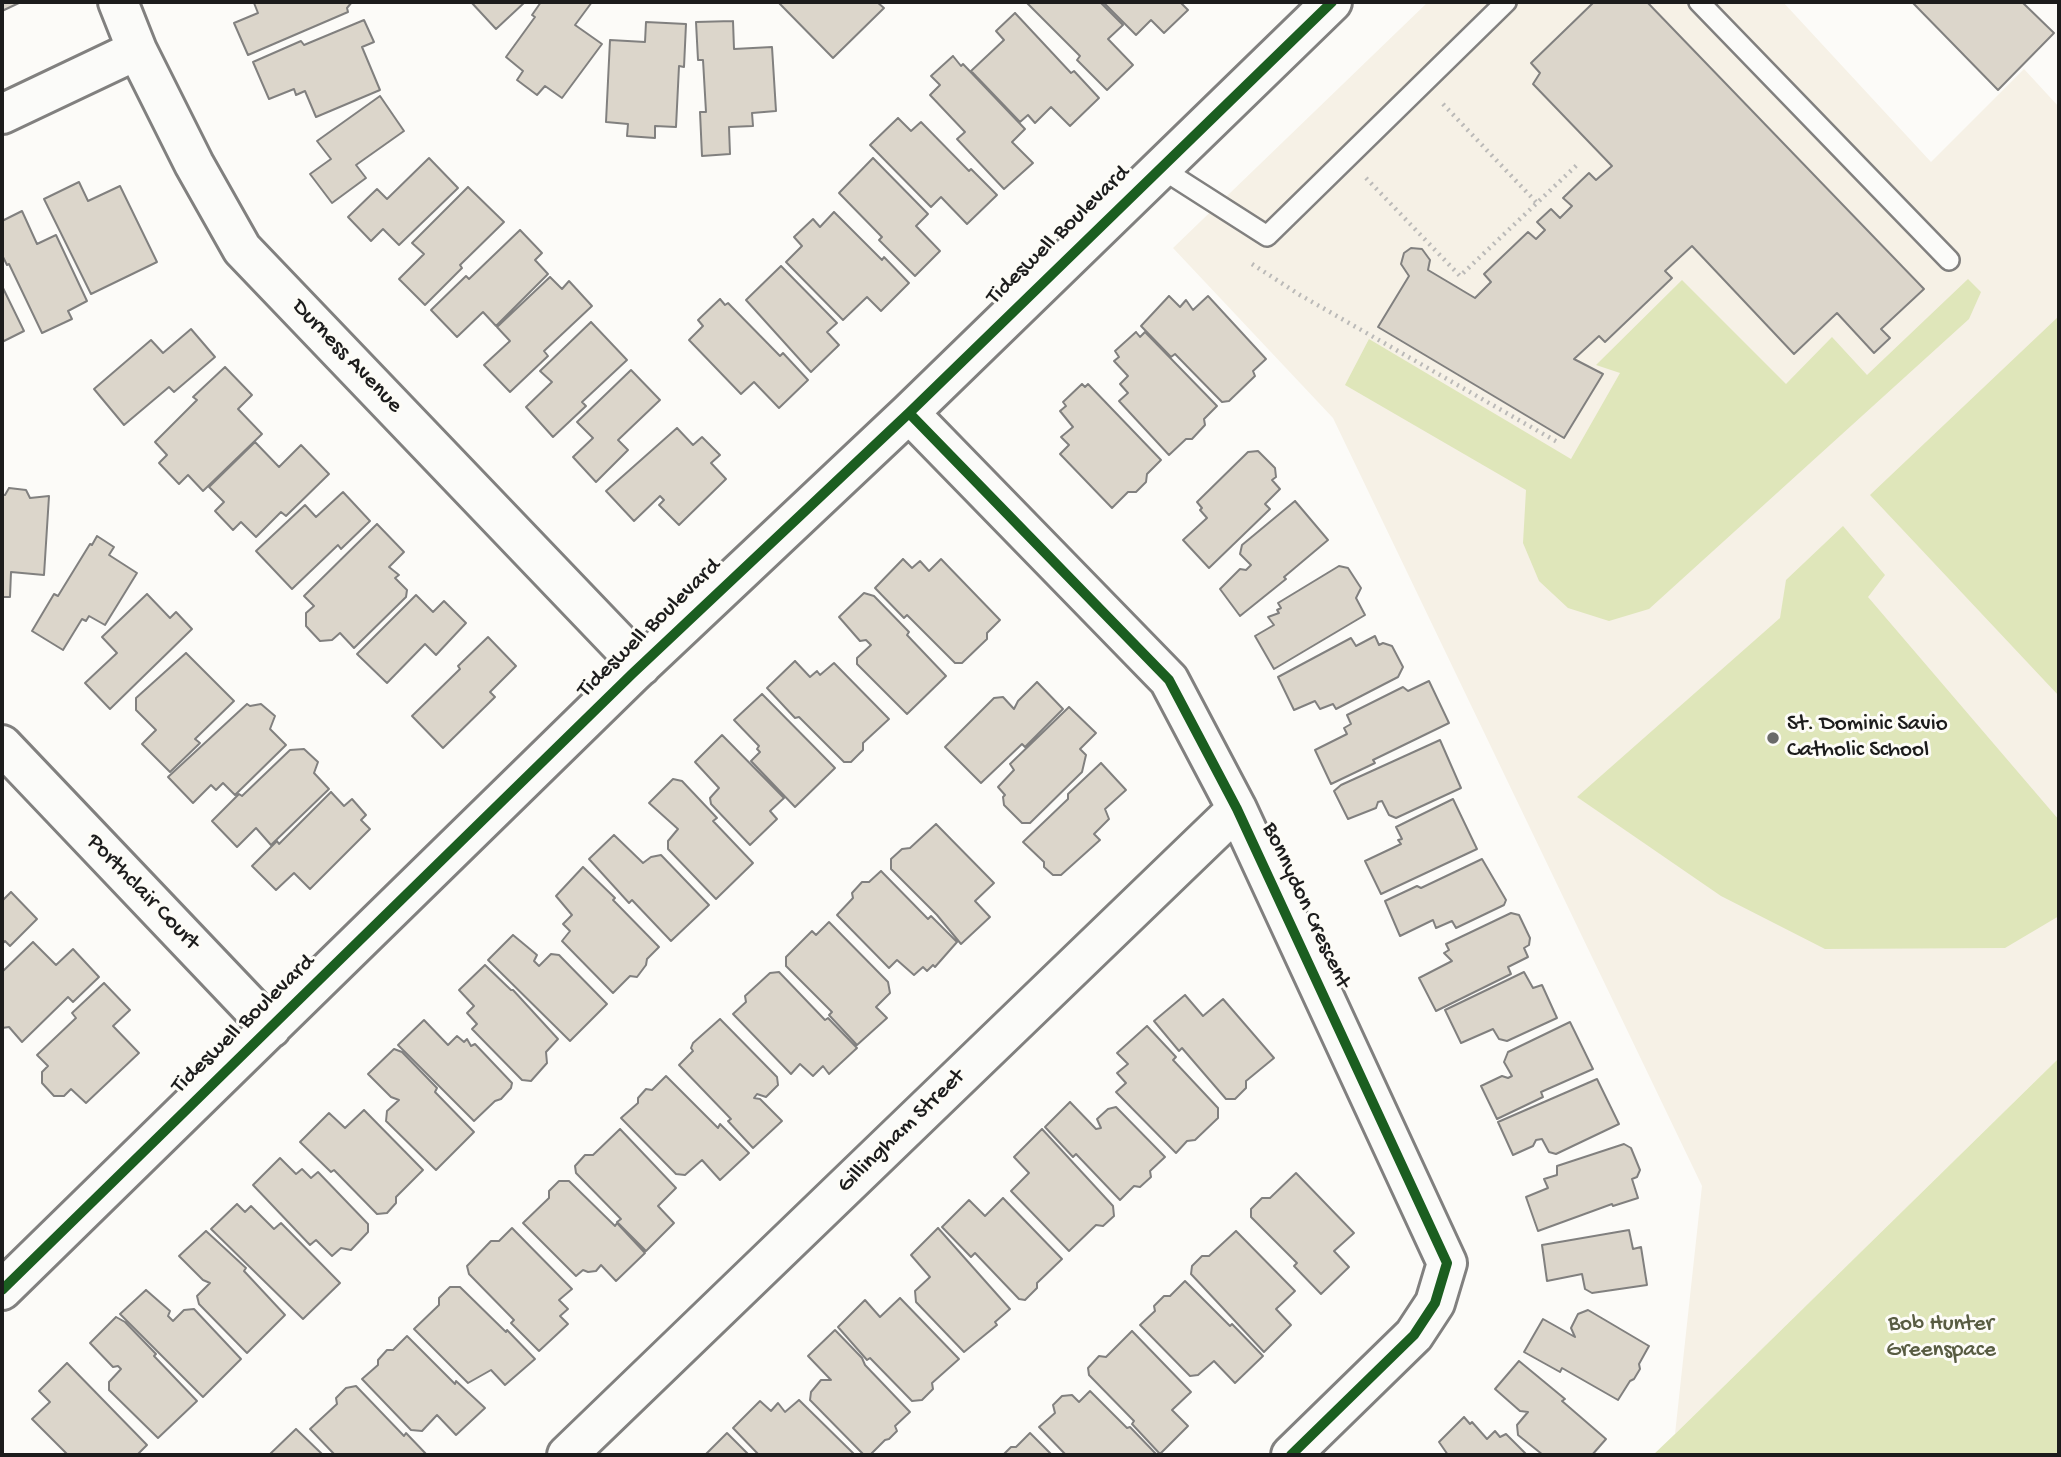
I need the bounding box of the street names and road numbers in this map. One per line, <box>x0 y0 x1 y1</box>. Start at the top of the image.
street label: Tideswell Boulevard <box>981 160 1137 312</box>
street label: Durness Avenue <box>285 294 407 420</box>
street label: Tideswell Boulevard <box>572 553 728 705</box>
street label: Bonnydon Crescent <box>1255 819 1355 993</box>
street label: Porthclair Court <box>79 829 205 957</box>
street label: Tideswell Boulevard <box>166 949 322 1101</box>
street label: Gillingham Street <box>832 1064 972 1200</box>

